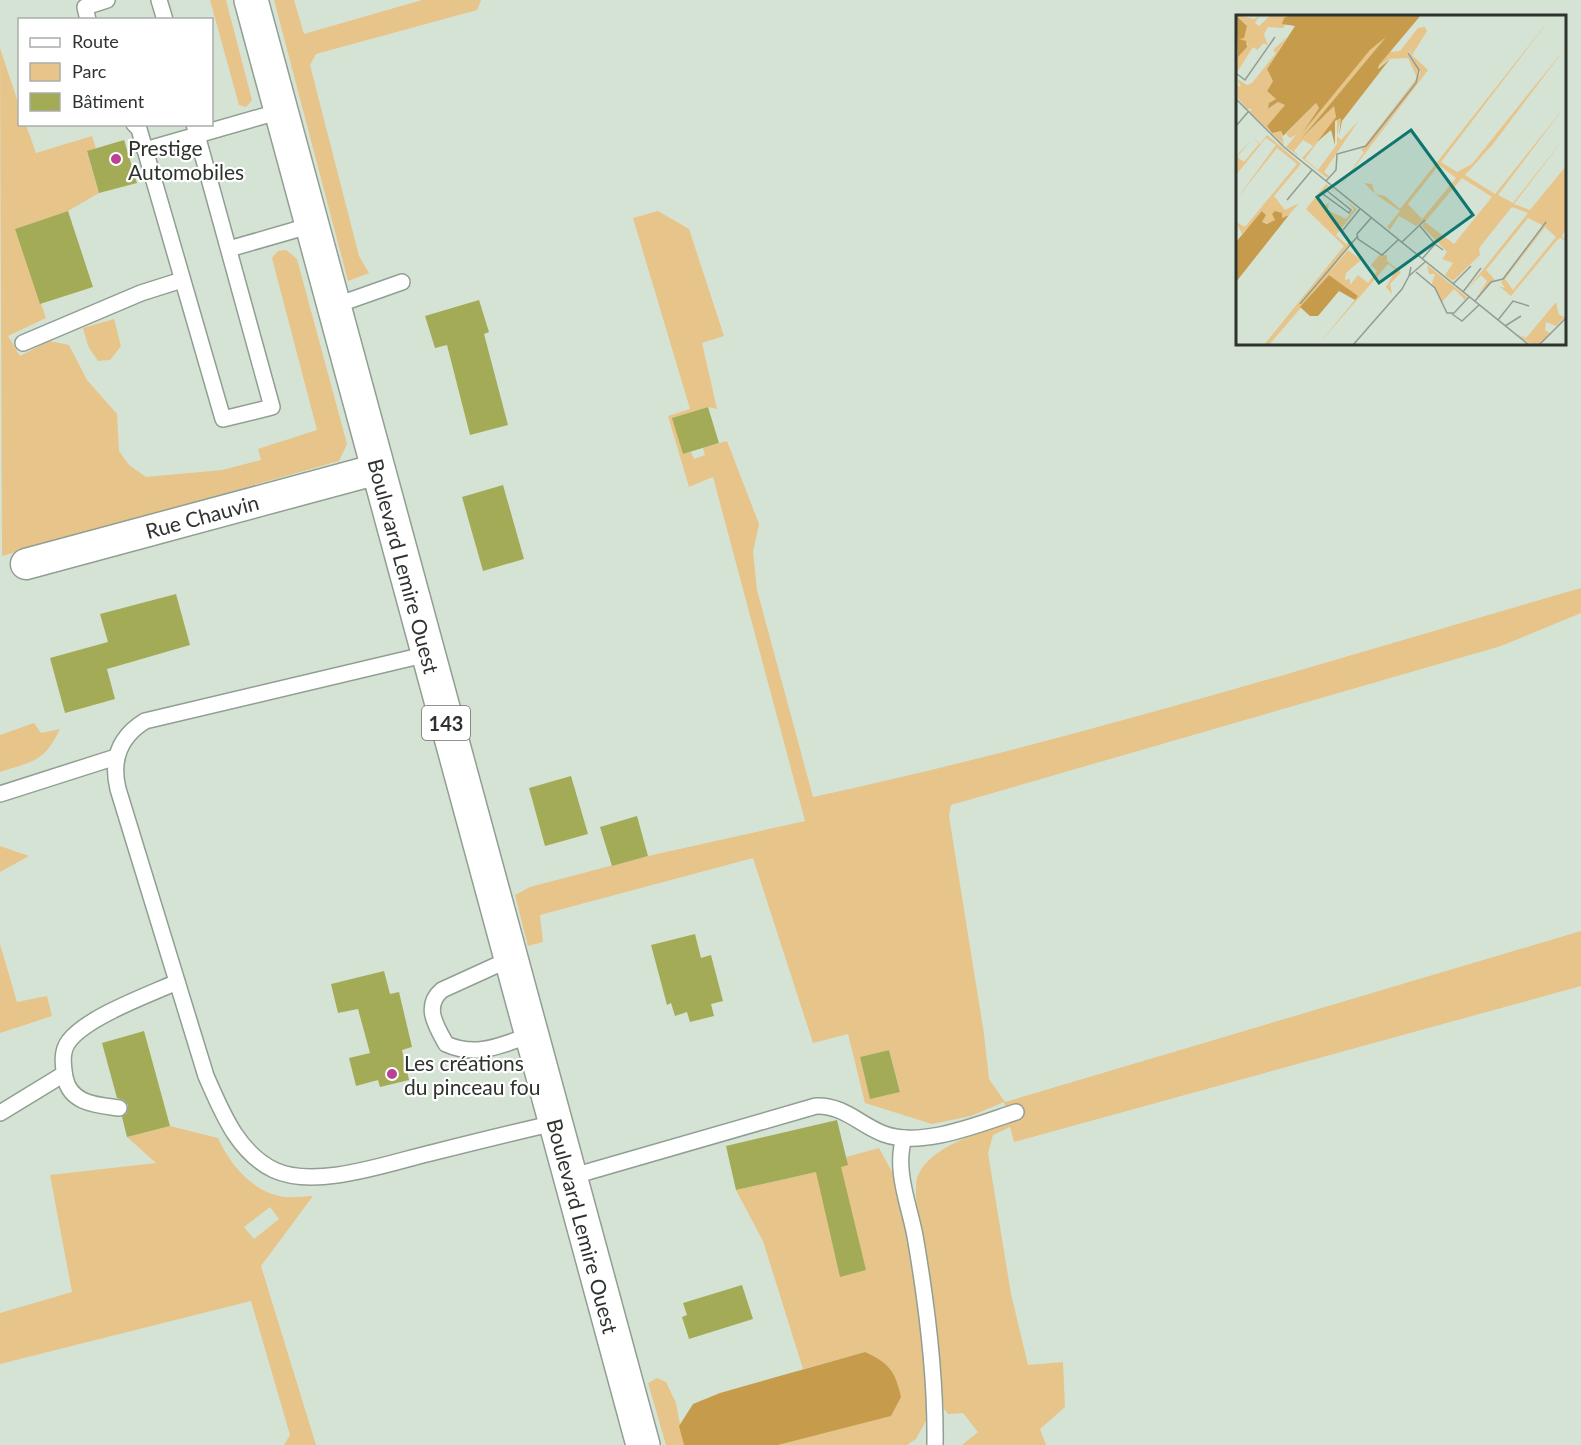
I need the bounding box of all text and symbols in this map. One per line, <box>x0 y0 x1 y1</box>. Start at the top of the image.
inset map <box>1236 15 1566 345</box>
legend <box>18 18 213 126</box>
text: Route <box>72 30 119 52</box>
text: Parc <box>72 60 107 82</box>
text: Bâtiment <box>72 90 145 112</box>
place label: Prestige Automobiles <box>128 135 244 184</box>
marker: Prestige Automobiles <box>109 152 123 166</box>
street label: Boulevard Lemire Ouest <box>363 456 445 677</box>
street label: Rue Chauvin <box>143 489 261 543</box>
road number: 143 <box>422 706 470 740</box>
place label: Les créations du pinceau fou <box>404 1050 540 1099</box>
marker: Les créations du pinceau fou <box>385 1067 399 1081</box>
street label: Boulevard Lemire Ouest <box>542 1116 624 1337</box>

